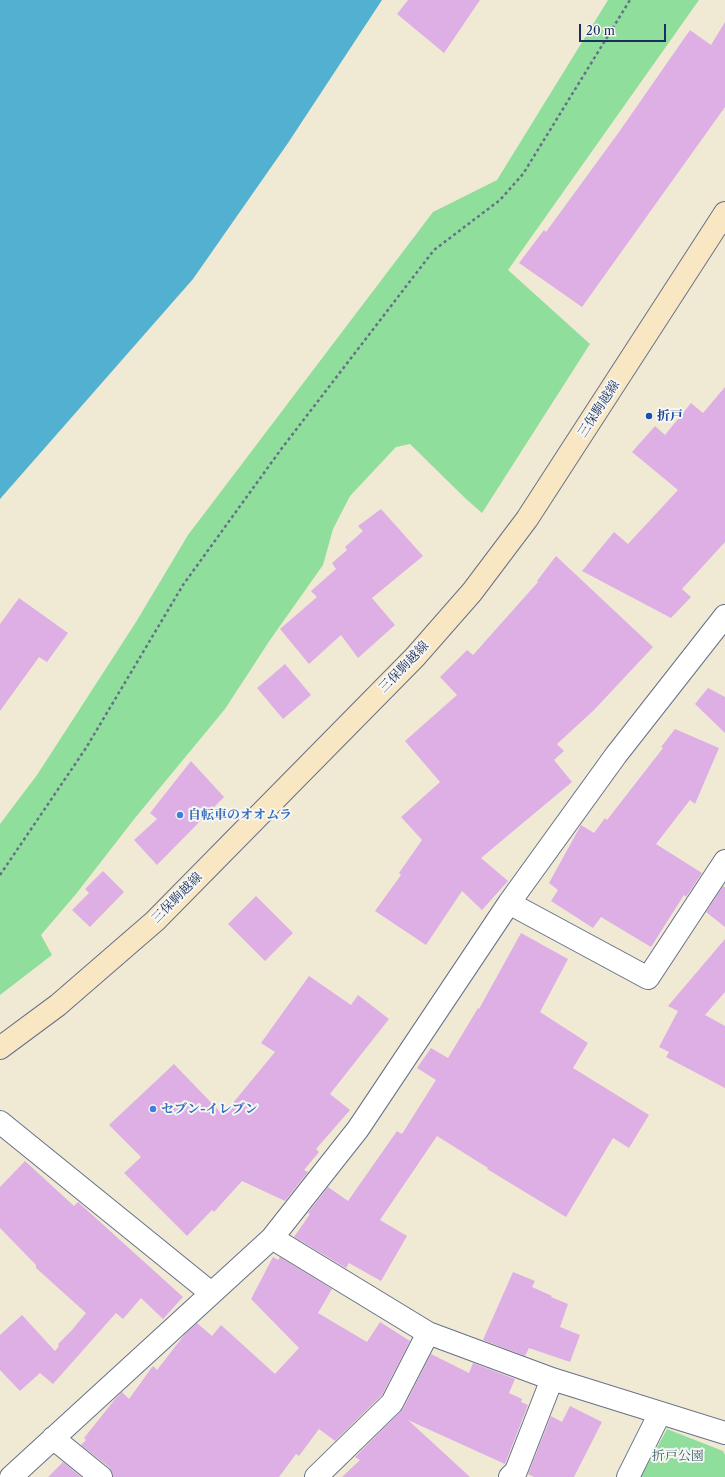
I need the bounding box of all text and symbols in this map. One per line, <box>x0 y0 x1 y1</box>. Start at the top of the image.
scale bar <box>581 16 668 42</box>
text: 20 m <box>586 23 615 38</box>
street label: 三保駒越線 <box>575 377 623 441</box>
place label: 折戸 <box>657 408 683 424</box>
marker: 折戸 <box>644 411 654 421</box>
street label: 三保駒越線 <box>376 638 432 696</box>
place label: 自転車のオオムラ <box>188 807 292 823</box>
marker: 自転車のオオムラ <box>175 810 185 820</box>
street label: 三保駒越線 <box>149 870 205 926</box>
place label: セブン-イレブン <box>161 1101 258 1117</box>
marker: セブン-イレブン <box>148 1104 158 1114</box>
park label: 折戸公園 <box>652 1448 704 1464</box>

